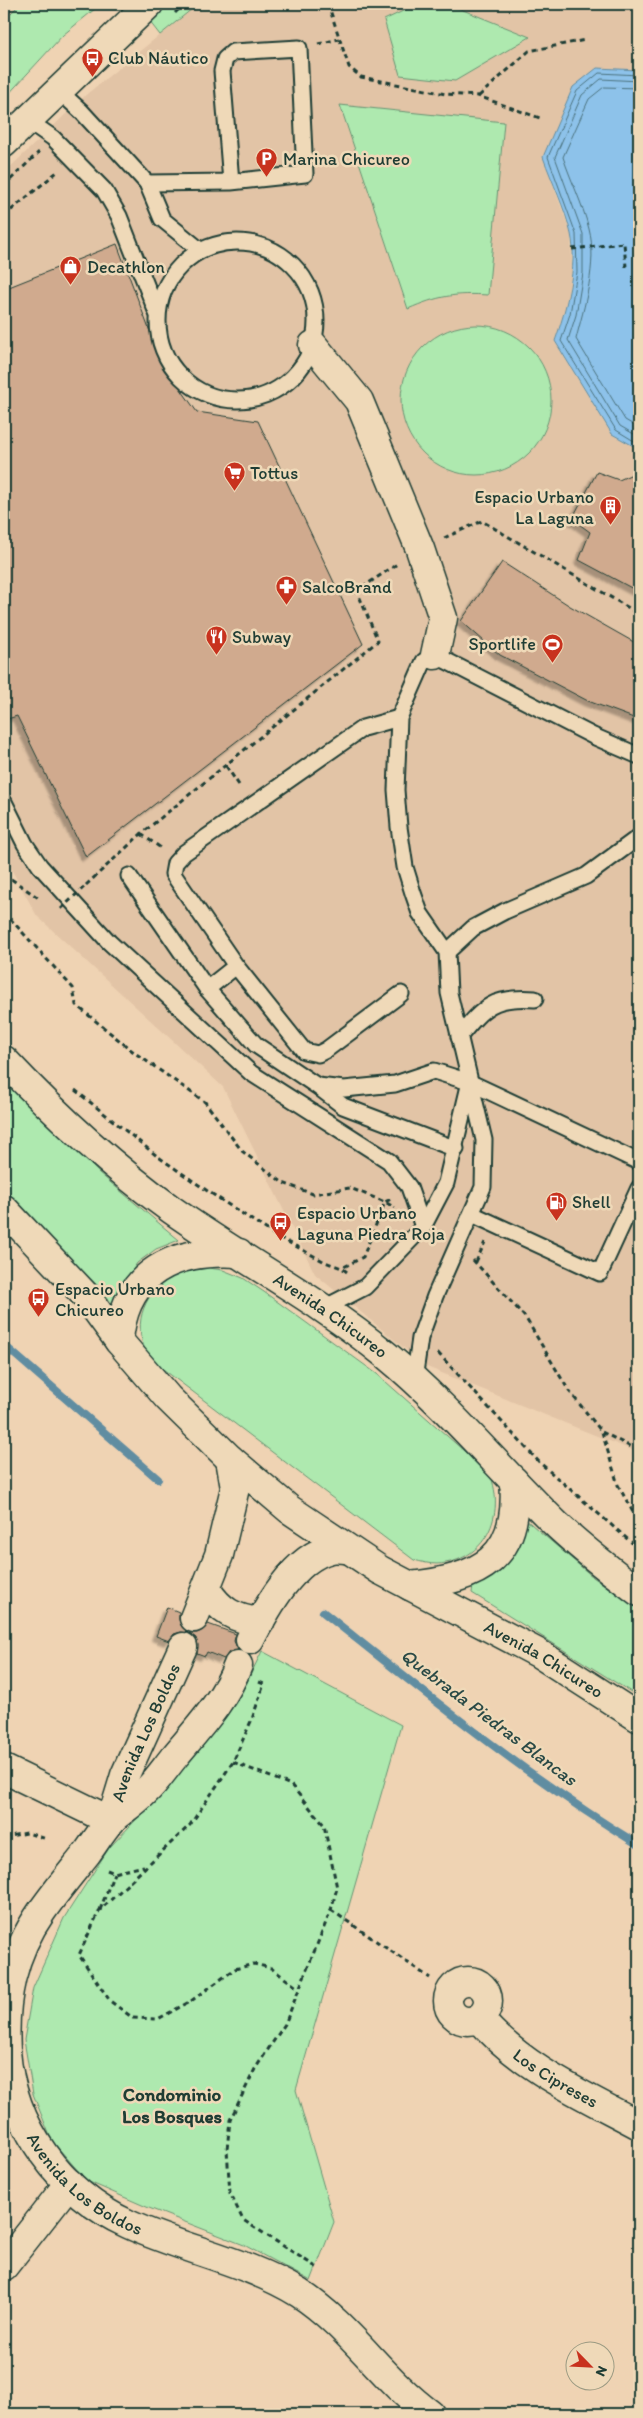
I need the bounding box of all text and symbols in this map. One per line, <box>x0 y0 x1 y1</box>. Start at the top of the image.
bus stop icon: Club Náutico <box>80 46 104 77</box>
place label: Club Náutico <box>108 47 208 69</box>
parking icon: Marina Chicureo <box>255 147 279 178</box>
place label: Marina Chicureo <box>283 148 410 170</box>
shop icon: Decathlon <box>59 255 83 286</box>
place label: Decathlon <box>87 256 165 278</box>
supermarket icon: Tottus <box>222 461 246 492</box>
place label: Tottus <box>250 462 298 484</box>
place label: Espacio Urbano La Laguna <box>474 486 595 529</box>
building icon: Espacio Urbano La Laguna <box>598 495 622 526</box>
pharmacy icon: SalcoBrand <box>274 575 298 606</box>
place label: SalcoBrand <box>302 576 392 598</box>
restaurant icon: Subway <box>204 625 228 656</box>
place label: Subway <box>232 626 292 648</box>
sports icon: Sportlife <box>540 632 564 663</box>
place label: Sportlife <box>468 633 536 655</box>
fuel station icon: Shell <box>544 1190 568 1221</box>
place label: Shell <box>572 1191 611 1213</box>
place label: Espacio Urbano Laguna Piedra Roja <box>297 1202 445 1245</box>
bus stop icon: Espacio Urbano Laguna Piedra Roja <box>269 1211 293 1242</box>
street label: Avenida Chicureo <box>269 1268 392 1363</box>
place label: Espacio Urbano Chicureo <box>55 1278 175 1321</box>
bus stop icon: Espacio Urbano Chicureo <box>27 1287 51 1318</box>
street label: Avenida Chicureo <box>481 1616 607 1703</box>
water label: Quebrada Piedras Blancas <box>396 1643 583 1792</box>
street label: Avenida Los Boldos <box>106 1660 185 1804</box>
street label: Los Cipreses <box>508 2044 602 2113</box>
district label: Condominio Los Bosques <box>122 2083 223 2128</box>
street label: Avenida Los Boldos <box>22 2129 146 2240</box>
north arrow <box>566 2340 616 2390</box>
text: N <box>592 2363 611 2379</box>

